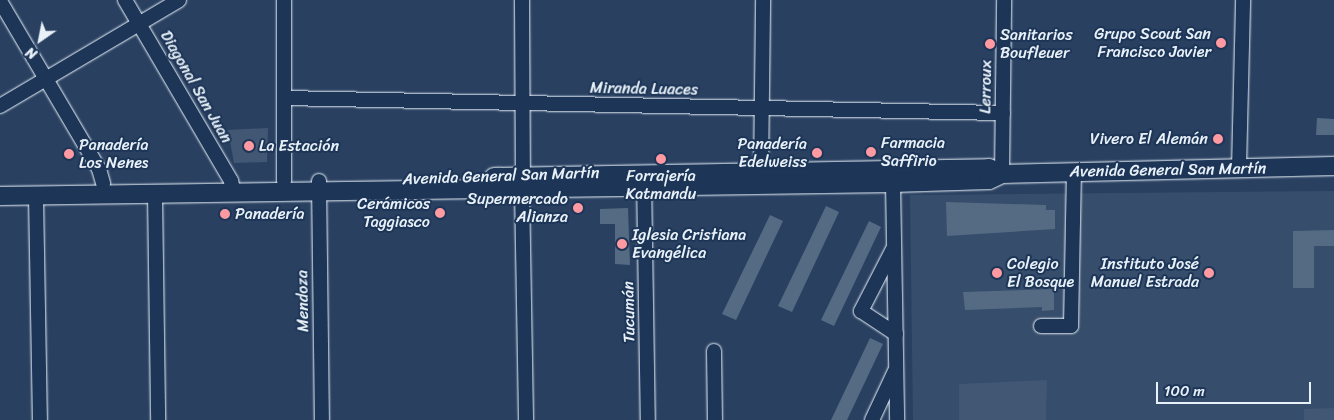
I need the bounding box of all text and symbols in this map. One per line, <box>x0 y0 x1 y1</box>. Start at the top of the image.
north arrow <box>15 15 65 65</box>
place label: Grupo Scout San Francisco Javier <box>1093 24 1211 62</box>
place label: Sanitarios Boufleuer <box>1000 25 1073 63</box>
street label: Diagonal San Juan <box>156 27 236 147</box>
marker: Grupo Scout San Francisco Javier <box>1215 37 1227 49</box>
marker: Sanitarios Boufleuer <box>984 38 996 50</box>
text: N <box>21 40 42 66</box>
street label: Lerroux <box>976 60 996 114</box>
street label: Miranda Luaces <box>590 78 698 100</box>
place label: Vivero El Alemán <box>1090 129 1208 149</box>
place label: Farmacia Saffirio <box>881 133 945 171</box>
marker: Vivero El Alemán <box>1212 133 1224 145</box>
place label: Panadería Edelweiss <box>737 134 807 172</box>
place label: Panadería Los Nenes <box>79 135 150 173</box>
place label: La Estación <box>259 136 339 156</box>
marker: La Estación <box>243 140 255 152</box>
marker: Farmacia Saffirio <box>865 146 877 158</box>
marker: Panadería Edelweiss <box>811 147 823 159</box>
marker: Panadería Los Nenes <box>63 148 75 160</box>
marker: Forrajería Katmandu <box>655 153 667 165</box>
street label: Avenida General San Martín <box>1069 159 1267 181</box>
street label: Avenida General San Martín <box>402 163 600 189</box>
place label: Forrajería Katmandu <box>626 166 696 204</box>
place label: Supermercado Alianza <box>467 189 568 227</box>
place label: Cerámicos Taggiasco <box>357 194 430 232</box>
marker: Supermercado Alianza <box>572 202 584 214</box>
place label: Panadería <box>235 204 305 224</box>
marker: Cerámicos Taggiasco <box>434 207 446 219</box>
marker: Panadería <box>219 208 231 220</box>
place label: Iglesia Cristiana Evangélica <box>632 225 746 263</box>
marker: Iglesia Cristiana Evangélica <box>616 238 628 250</box>
place label: Colegio El Bosque <box>1007 254 1074 292</box>
place label: Instituto José Manuel Estrada <box>1090 254 1199 292</box>
marker: Colegio El Bosque <box>991 267 1003 279</box>
marker: Instituto José Manuel Estrada <box>1203 267 1215 279</box>
street label: Mendoza <box>293 270 313 332</box>
street label: Tucumán <box>619 281 639 343</box>
scale bar <box>1159 372 1314 404</box>
text: 100 m <box>1164 378 1205 404</box>

